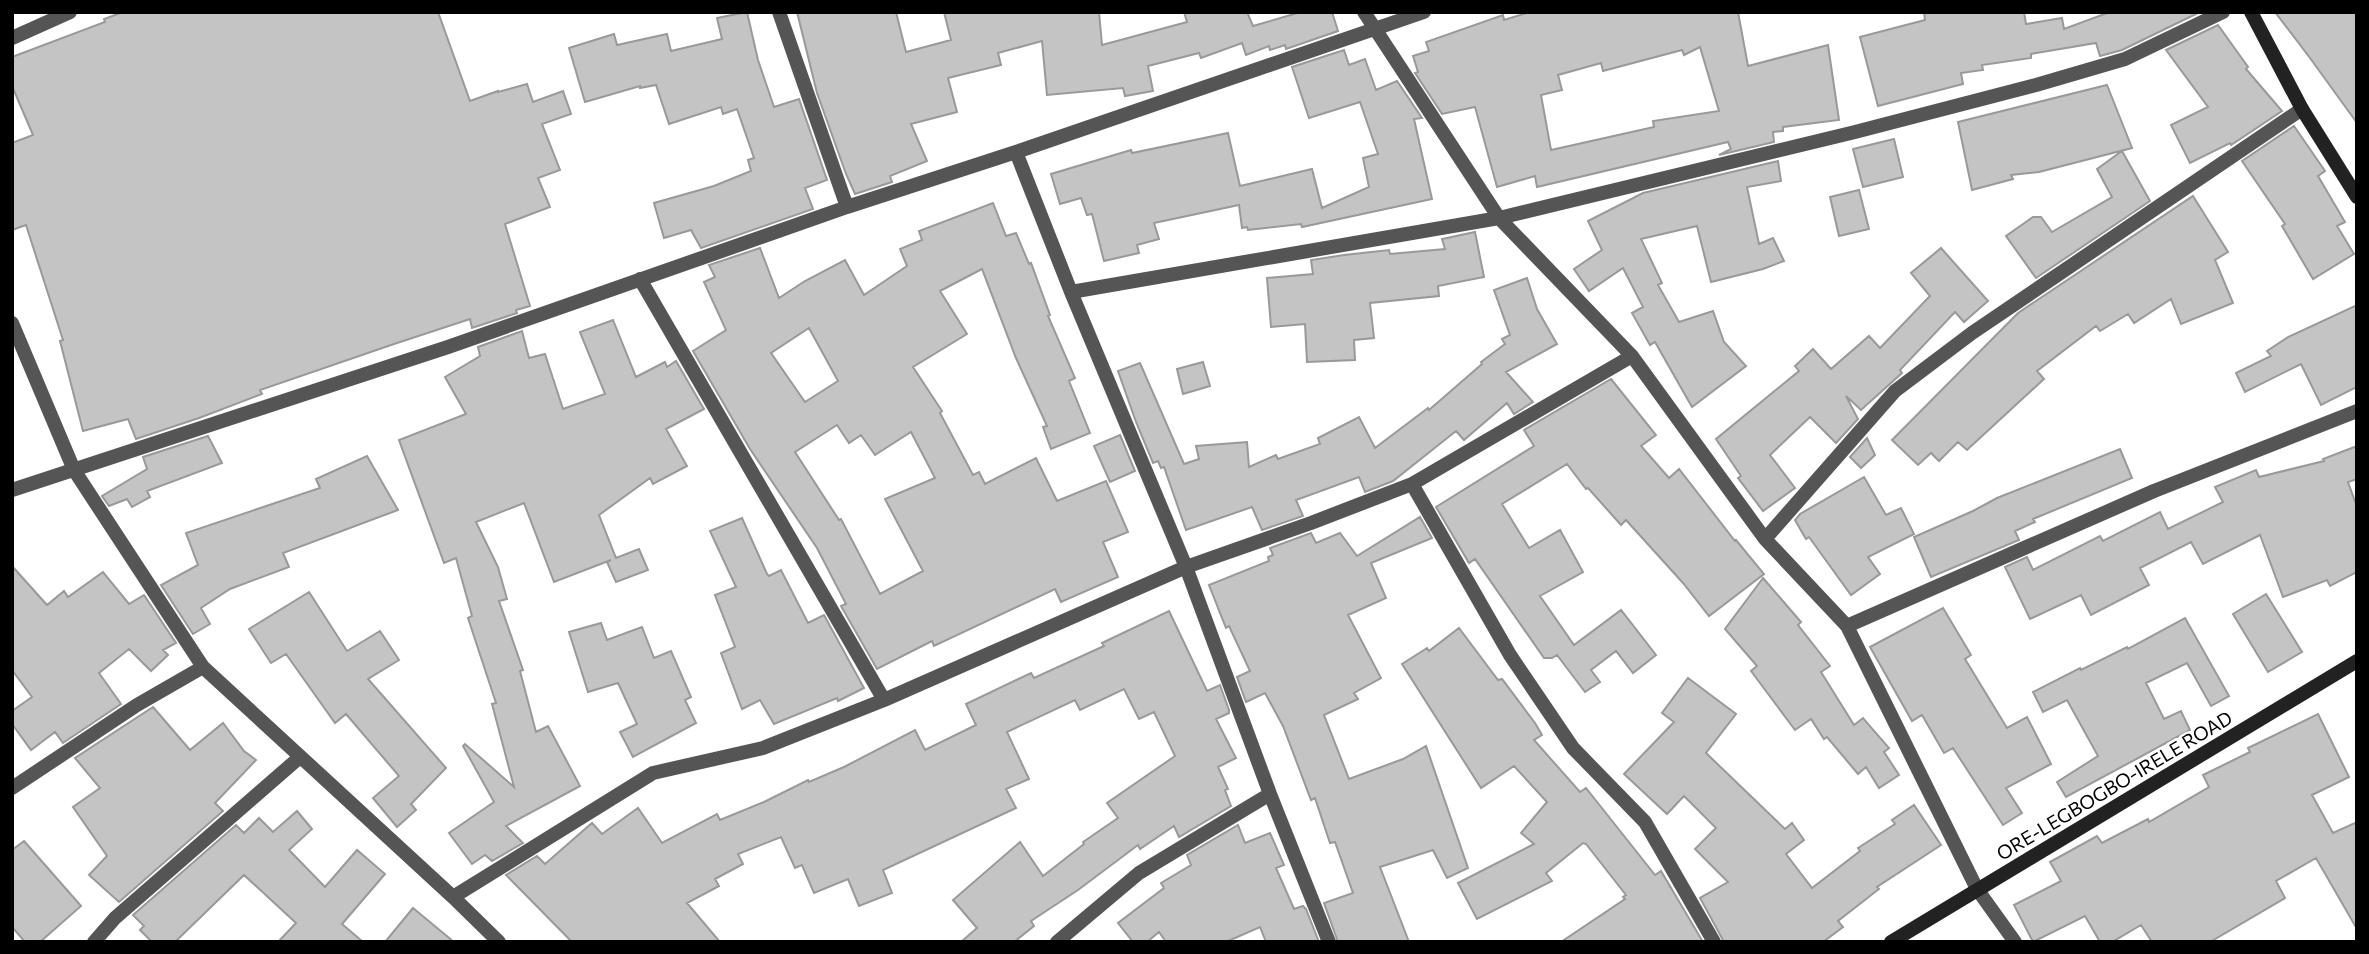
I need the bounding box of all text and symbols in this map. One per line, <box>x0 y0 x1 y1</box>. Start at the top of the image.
street label: ORE-LEGBOGBO-IRELE ROAD <box>1992 705 2236 865</box>

